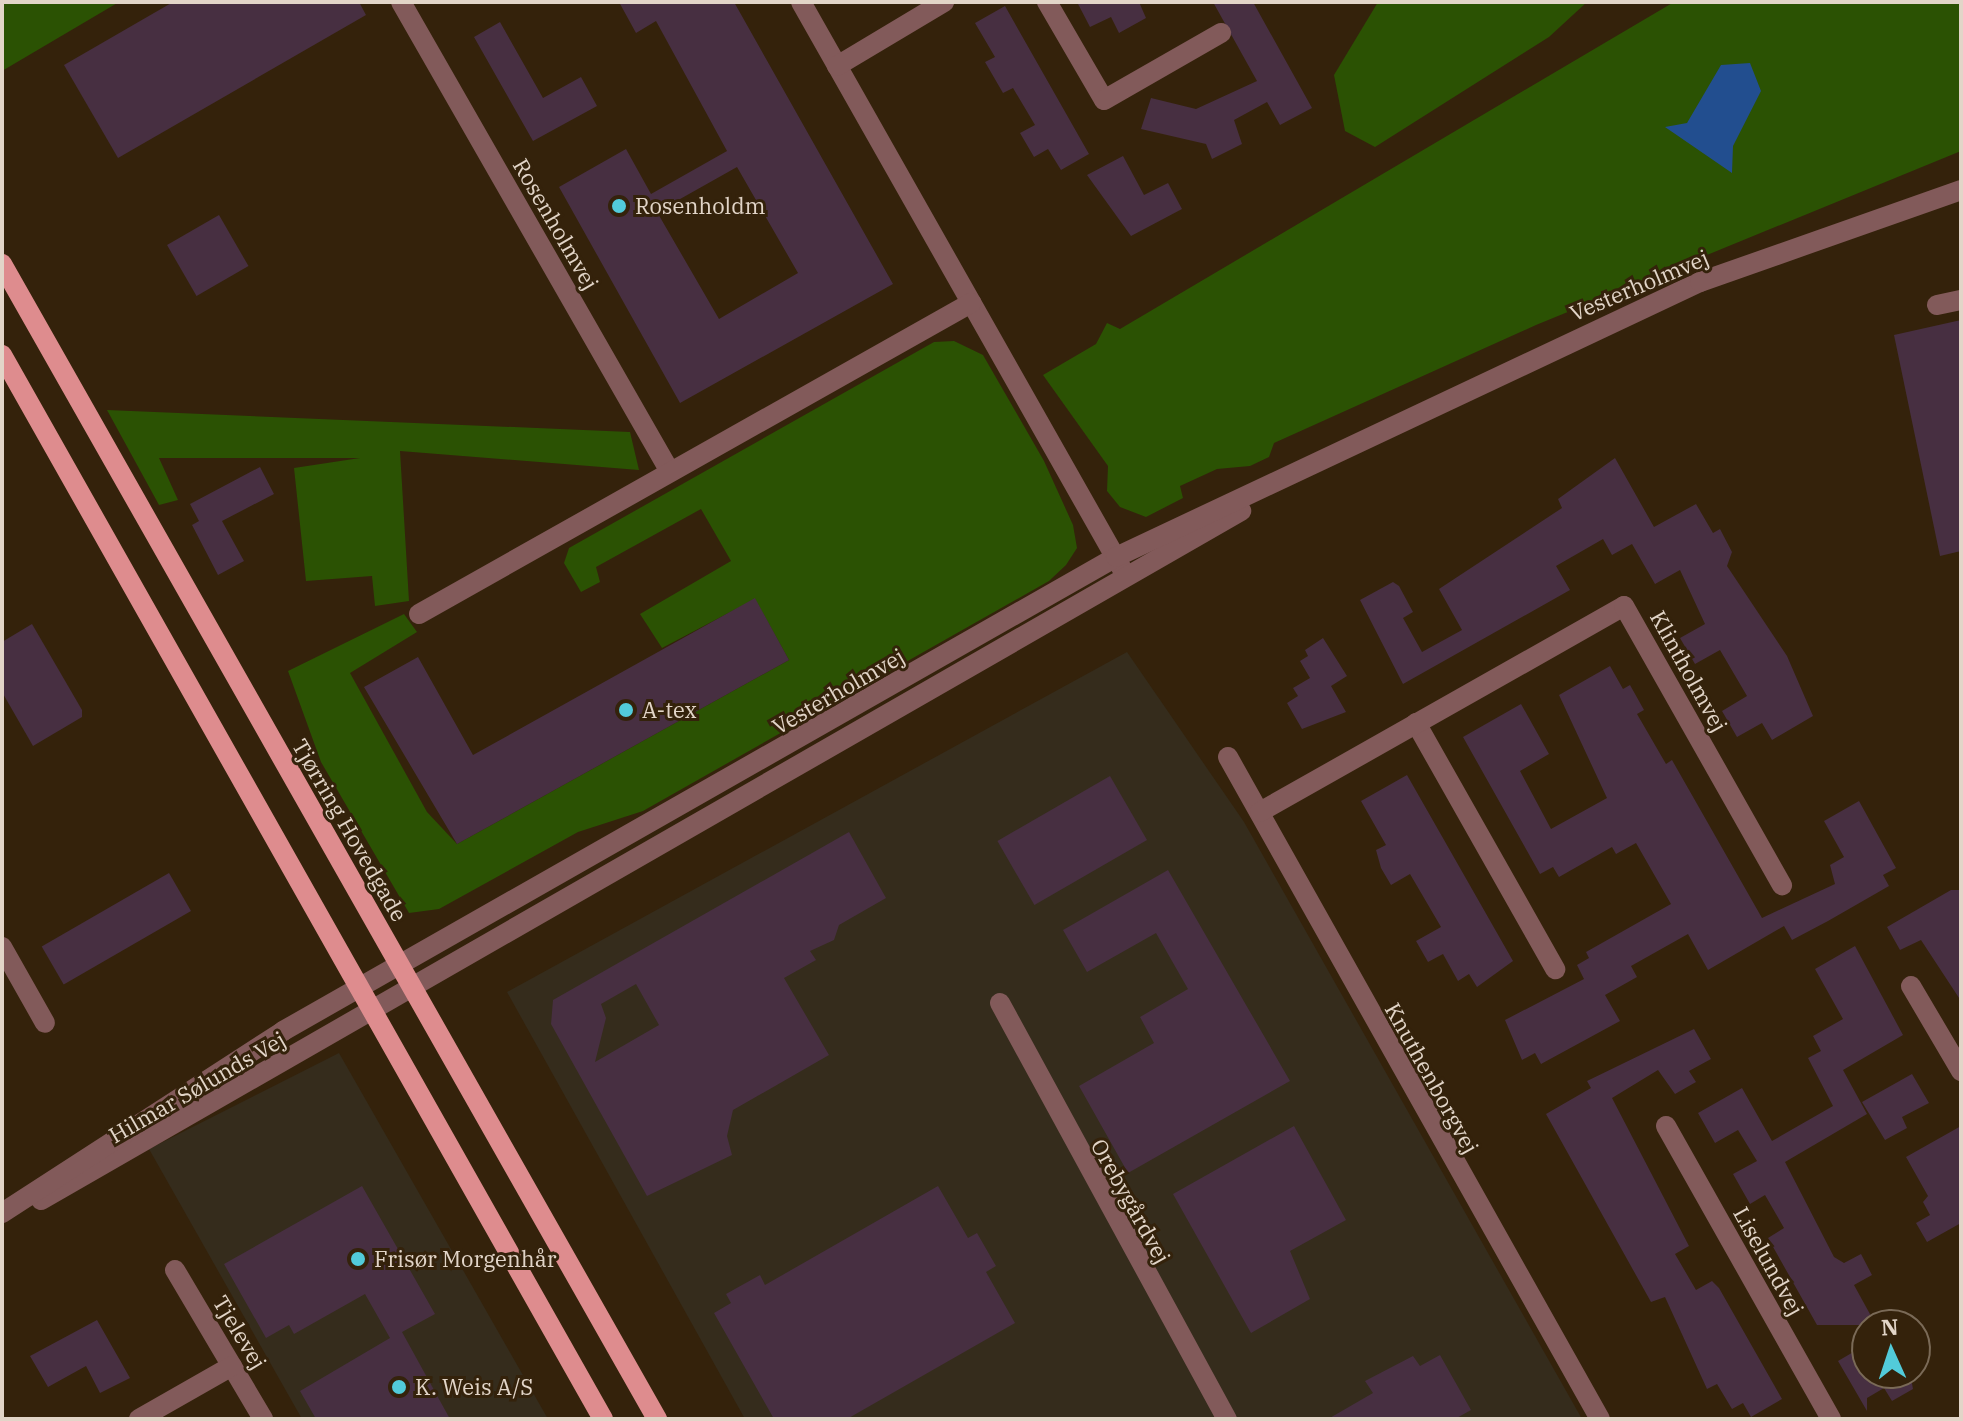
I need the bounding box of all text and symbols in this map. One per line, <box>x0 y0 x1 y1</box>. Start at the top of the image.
street label: Rosenholmvej <box>508 154 604 294</box>
place label: Rosenholdm <box>635 193 766 219</box>
marker: Rosenholdm <box>610 197 628 215</box>
street label: Vesterholmvej <box>1566 244 1712 326</box>
street label: Klintholmvej <box>1645 606 1733 736</box>
street label: Vesterholmvej <box>767 642 909 740</box>
place label: A-tex <box>642 697 697 723</box>
marker: A-tex <box>617 701 635 719</box>
street label: Tjørring Hovedgade <box>287 734 413 926</box>
street label: Knuthenborgvej <box>1380 998 1484 1158</box>
street label: Hilmar Sølunds Vej <box>104 1026 290 1148</box>
street label: Orebygårdvej <box>1086 1134 1176 1268</box>
street label: Liselundvej <box>1728 1202 1810 1320</box>
place label: Frisør Morgenhår <box>374 1246 556 1272</box>
marker: Frisør Morgenhår <box>349 1250 367 1268</box>
street label: Tjelevej <box>208 1290 272 1374</box>
north arrow <box>1851 1309 1931 1389</box>
text: N <box>1880 1312 1899 1341</box>
place label: K. Weis A/S <box>415 1374 533 1400</box>
marker: K. Weis A/S <box>390 1378 408 1396</box>

